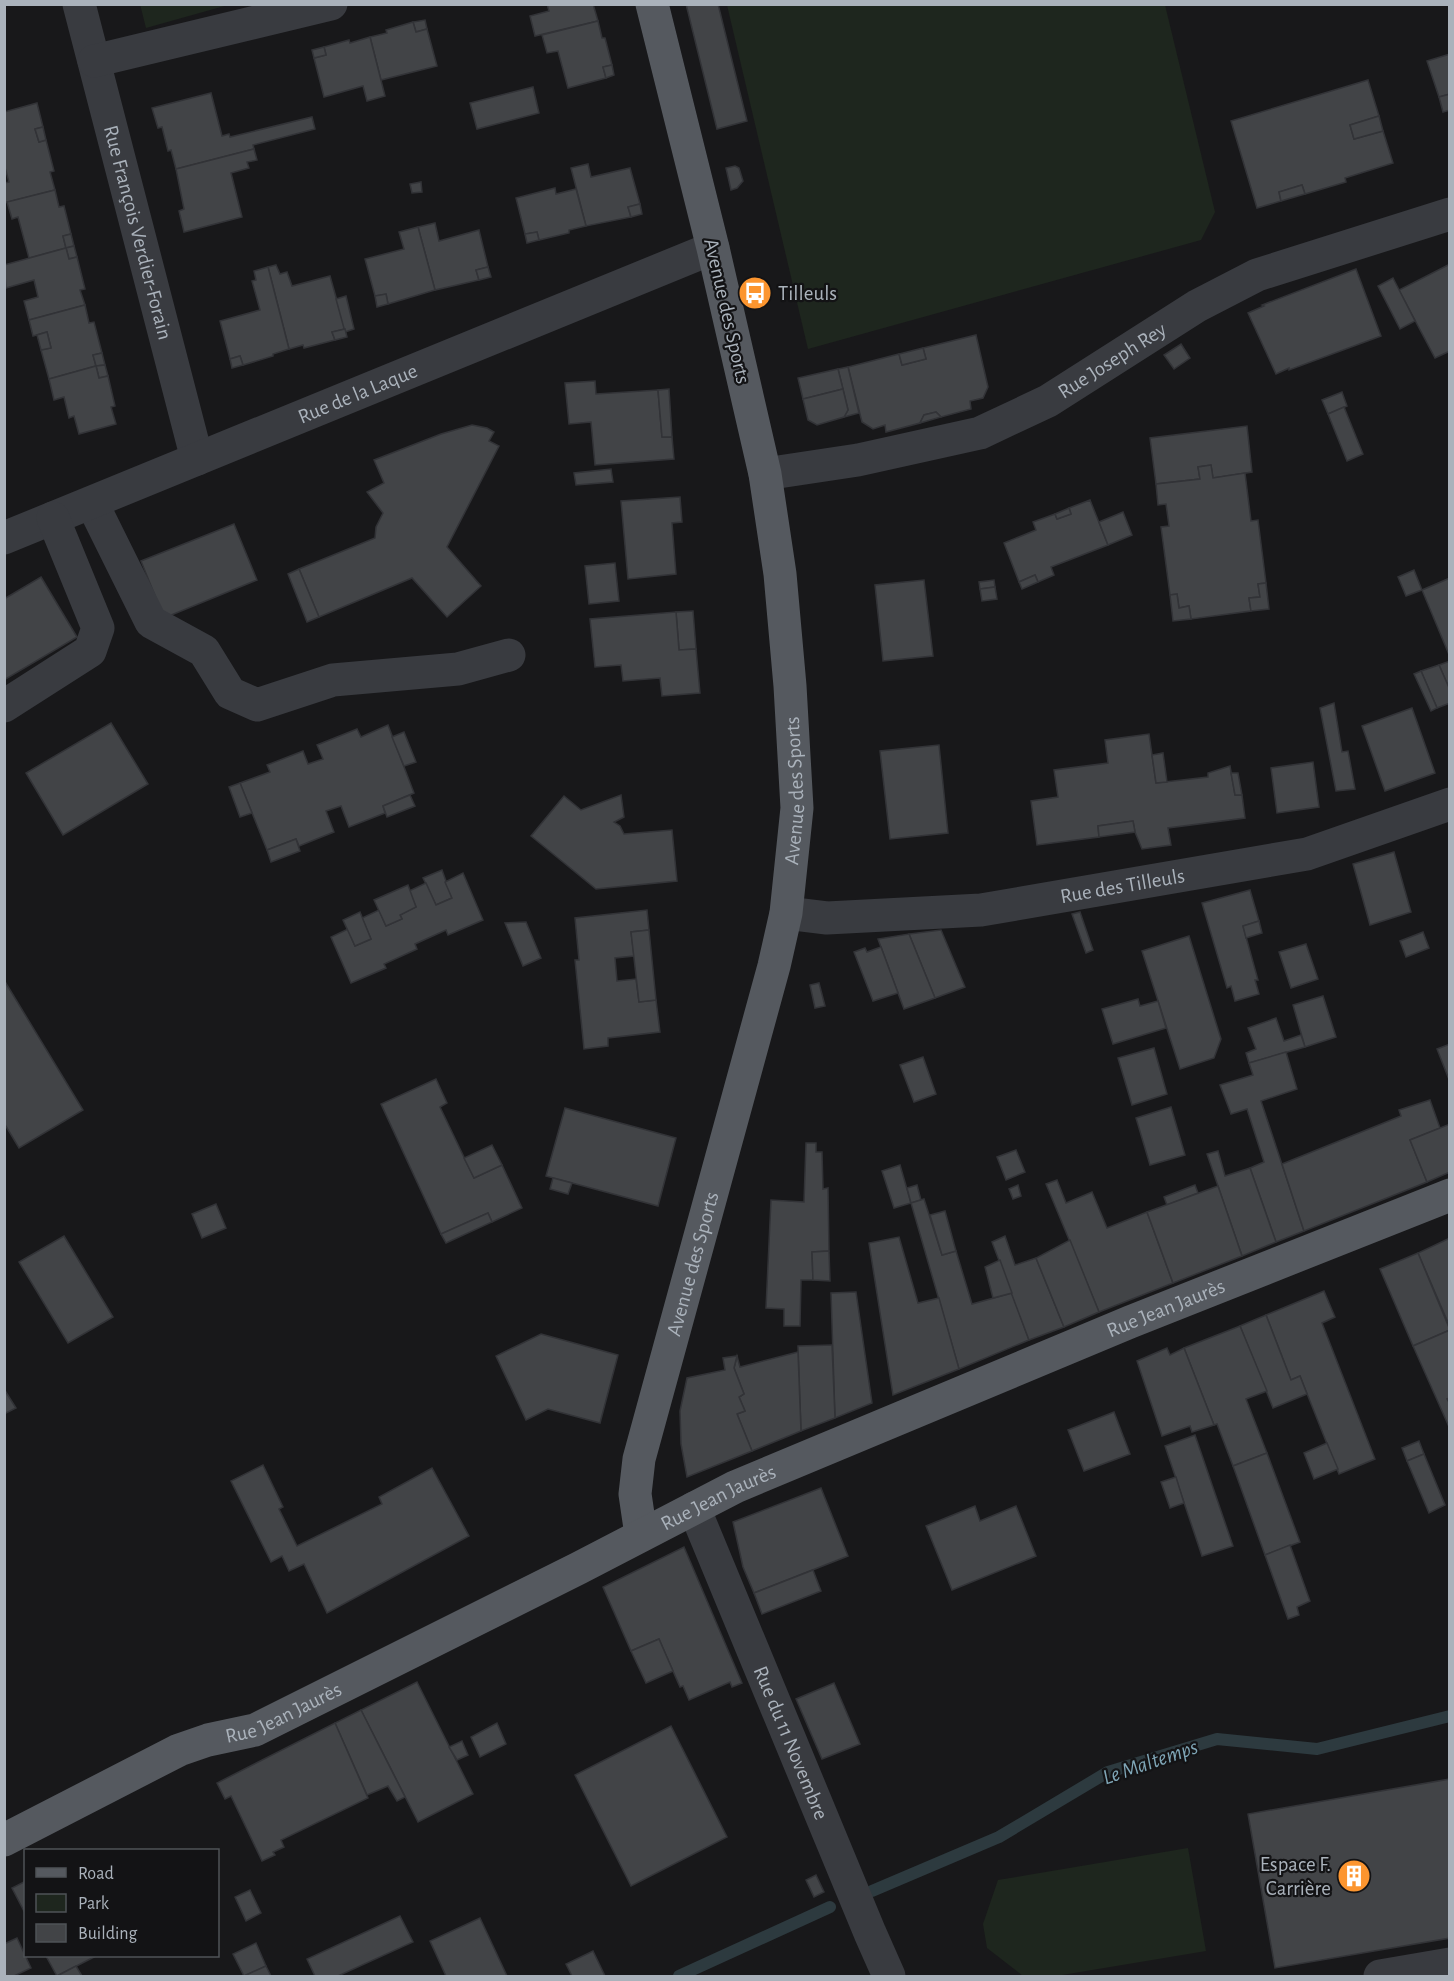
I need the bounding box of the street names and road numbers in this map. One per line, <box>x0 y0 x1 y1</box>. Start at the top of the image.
street label: Rue François Verdier-Forain <box>100 123 176 342</box>
street label: Avenue des Sports <box>700 236 754 386</box>
street label: Rue Joseph Rey <box>1054 318 1170 402</box>
street label: Rue de la Laque <box>295 360 420 427</box>
street label: Avenue des Sports <box>781 716 808 866</box>
street label: Rue des Tilleuls <box>1059 865 1186 907</box>
street label: Avenue des Sports <box>663 1189 722 1338</box>
street label: Rue Jean Jaurès <box>1104 1275 1228 1341</box>
street label: Rue Jean Jaurès <box>657 1461 779 1534</box>
street label: Rue du 11 Novembre <box>750 1663 832 1823</box>
street label: Rue Jean Jaurès <box>223 1678 345 1747</box>

